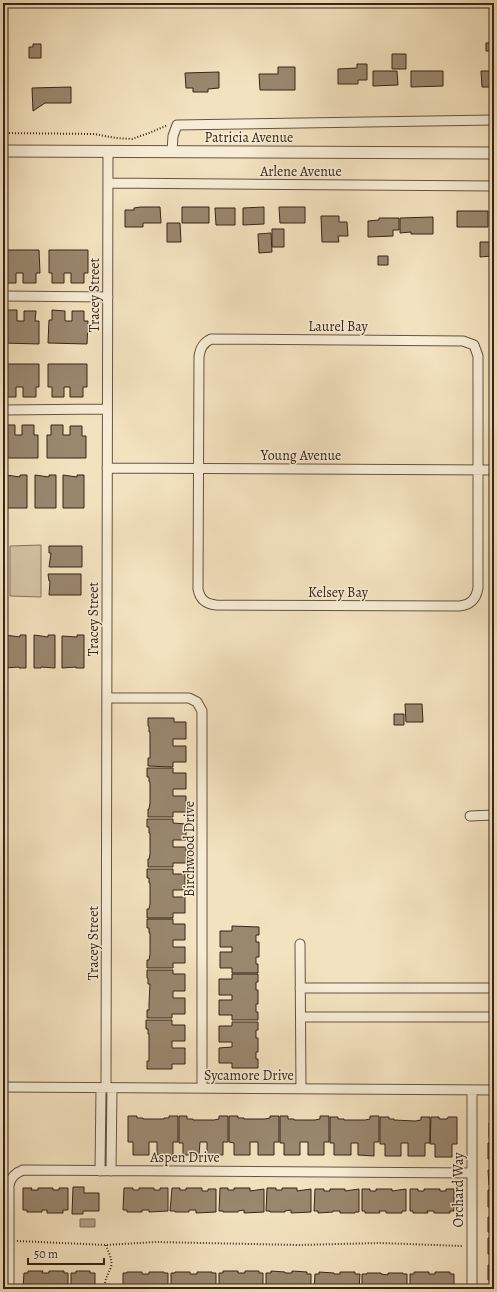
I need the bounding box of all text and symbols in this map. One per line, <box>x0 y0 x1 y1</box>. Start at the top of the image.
street label: Patricia Avenue <box>205 128 293 147</box>
street label: Arlene Avenue <box>259 162 342 181</box>
street label: Tracey Street <box>85 257 104 332</box>
street label: Laurel Bay <box>308 317 369 336</box>
street label: Young Avenue <box>260 446 341 465</box>
street label: Tracey Street <box>84 581 103 656</box>
street label: Kelsey Bay <box>308 583 369 602</box>
street label: Birchwood Drive <box>180 801 199 897</box>
street label: Tracey Street <box>84 905 103 980</box>
street label: Sycamore Drive <box>204 1066 294 1085</box>
street label: Aspen Drive <box>149 1148 220 1167</box>
street label: Orchard Way <box>449 1152 468 1227</box>
scale bar <box>28 1240 104 1266</box>
text: 50 m <box>34 1246 58 1262</box>

